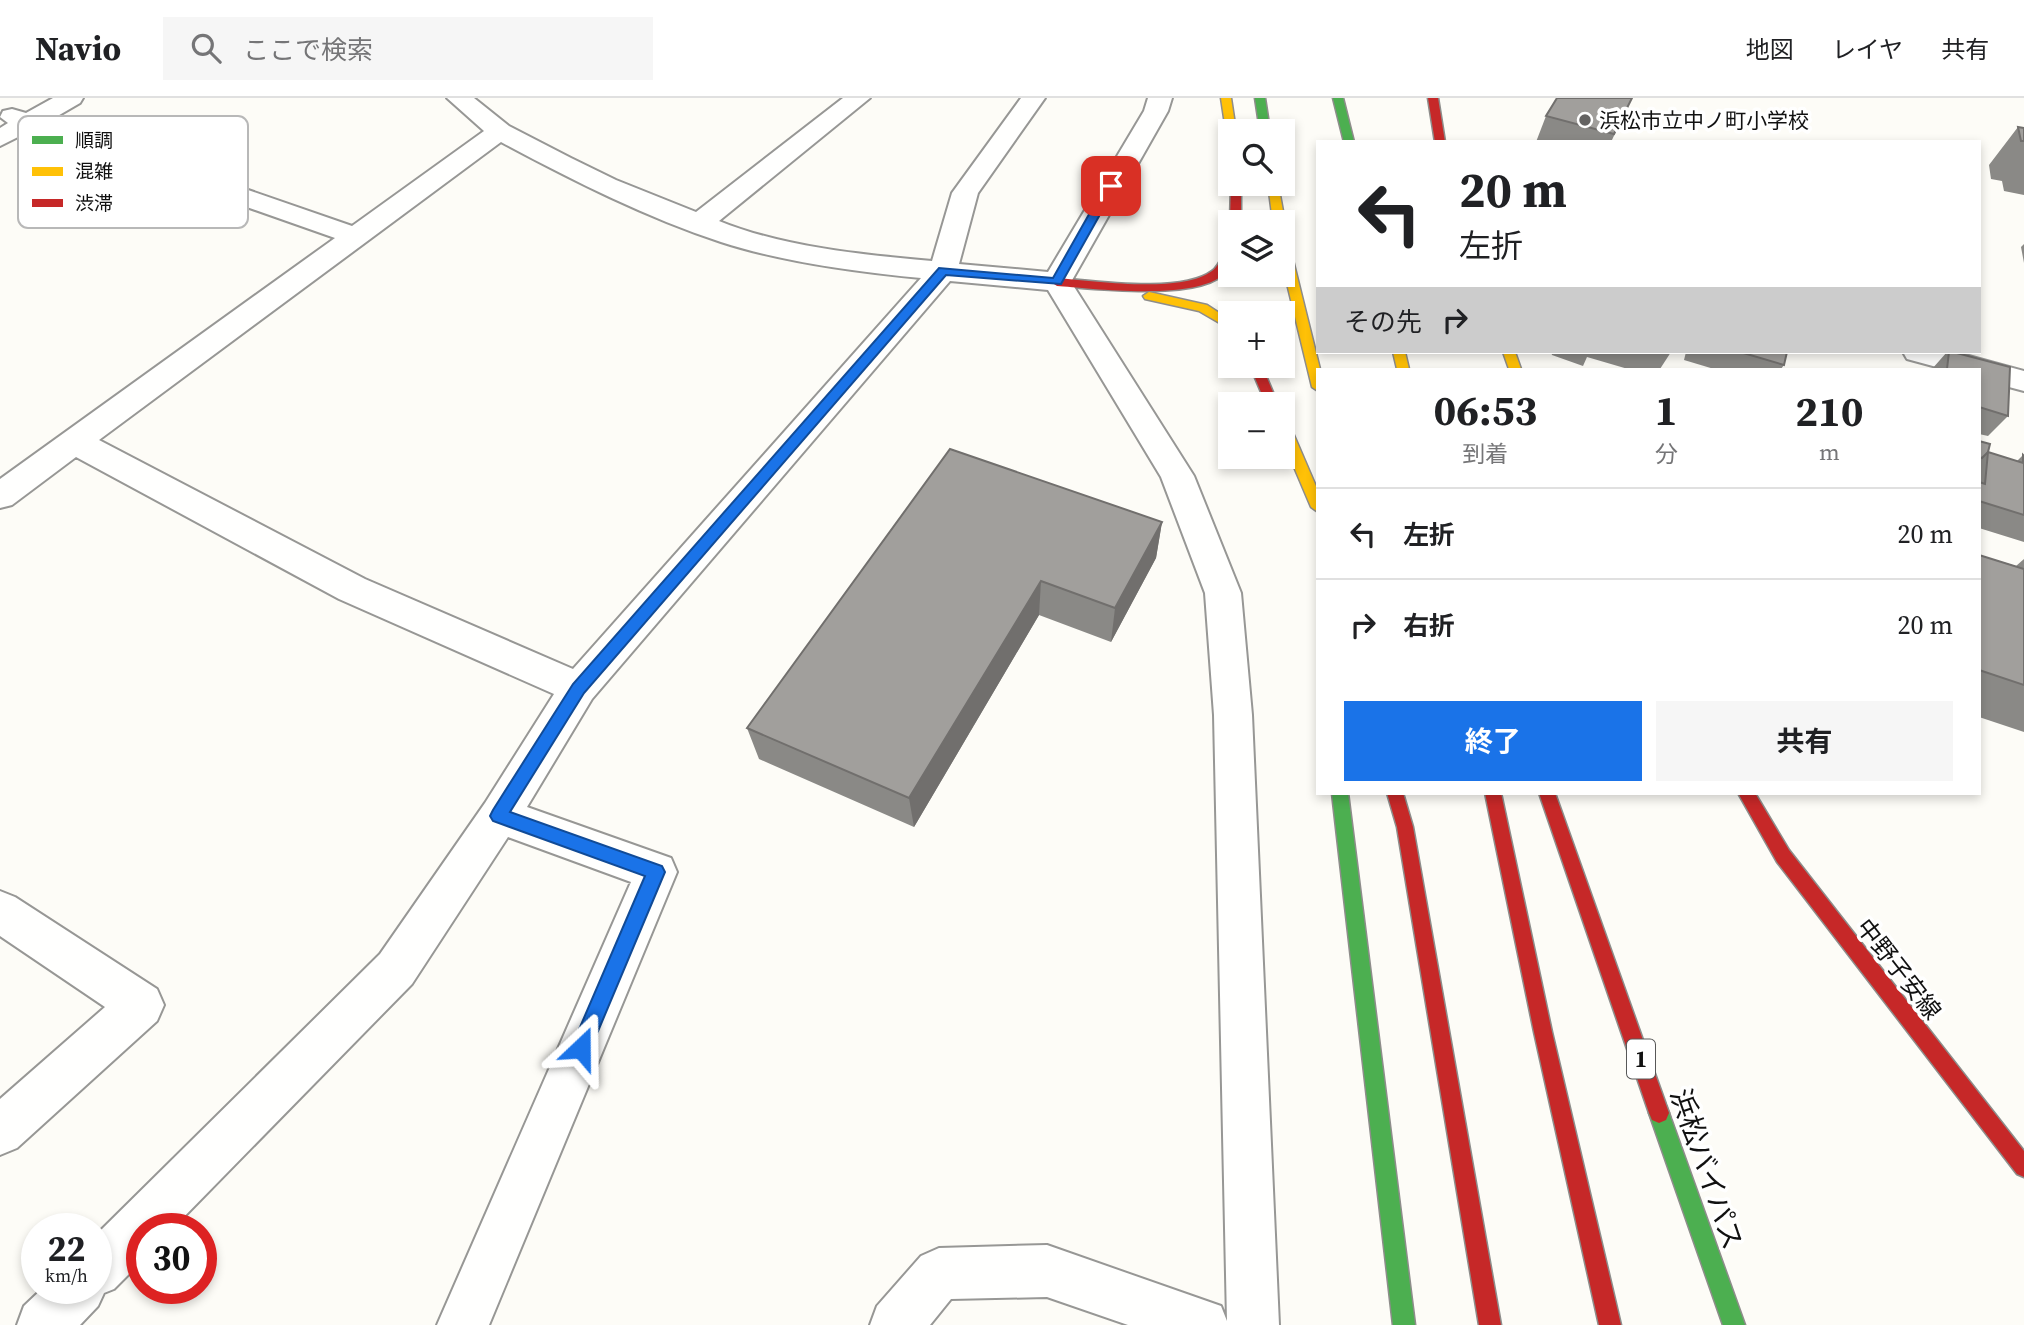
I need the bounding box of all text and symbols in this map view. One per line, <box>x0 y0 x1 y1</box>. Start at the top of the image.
search box <box>163 17 653 80</box>
text: Navio <box>35 26 121 71</box>
icon: search <box>187 29 225 67</box>
text: ここで検索 <box>243 32 373 68</box>
text: 地図 <box>1746 33 1794 66</box>
text: レイヤ <box>1832 33 1903 66</box>
text: 共有 <box>1941 33 1989 66</box>
place label: 浜松市立中ノ町小学校 <box>1599 106 1809 135</box>
marker: 浜松市立中ノ町小学校 <box>1577 112 1593 128</box>
legend <box>18 116 248 228</box>
map controls <box>1218 119 1295 469</box>
button: search <box>1218 119 1295 196</box>
text: 順調 <box>75 127 113 153</box>
pin <box>1081 156 1141 216</box>
text: 20 m <box>1459 156 1567 223</box>
text: 混雑 <box>75 158 113 184</box>
icon: arrive <box>1092 167 1130 205</box>
icon: left <box>1344 168 1435 259</box>
text: 渋滞 <box>75 190 113 216</box>
button: layers <box>1218 210 1295 287</box>
text: 左折 <box>1459 224 1523 268</box>
button: + <box>1218 301 1295 378</box>
icon: right <box>1436 301 1474 339</box>
text: その先 <box>1344 304 1422 340</box>
text: 06:53 <box>1434 381 1537 439</box>
text: 1 <box>1655 381 1678 439</box>
text: 210 <box>1795 382 1863 440</box>
button: − <box>1218 392 1295 469</box>
text: m <box>1819 436 1840 468</box>
text: 到着 <box>1462 438 1508 470</box>
text: 分 <box>1655 438 1678 470</box>
icon: left <box>1344 515 1382 553</box>
text: 20 m <box>1898 516 1953 552</box>
text: 左折 <box>1403 517 1455 553</box>
icon: right <box>1344 606 1382 644</box>
text: 20 m <box>1898 607 1953 643</box>
text: 右折 <box>1403 608 1455 644</box>
button: 終了 <box>1344 701 1642 781</box>
button: 共有 <box>1656 701 1953 781</box>
street label: 中野子安線 <box>1849 912 1949 1026</box>
position arrow <box>544 1011 618 1085</box>
road number: 1 <box>1627 1040 1655 1078</box>
street label: 浜松バイパス <box>1662 1084 1752 1254</box>
speed limit sign: 30 <box>126 1213 217 1304</box>
text: 22 <box>48 1225 85 1273</box>
text: km/h <box>45 1263 88 1288</box>

